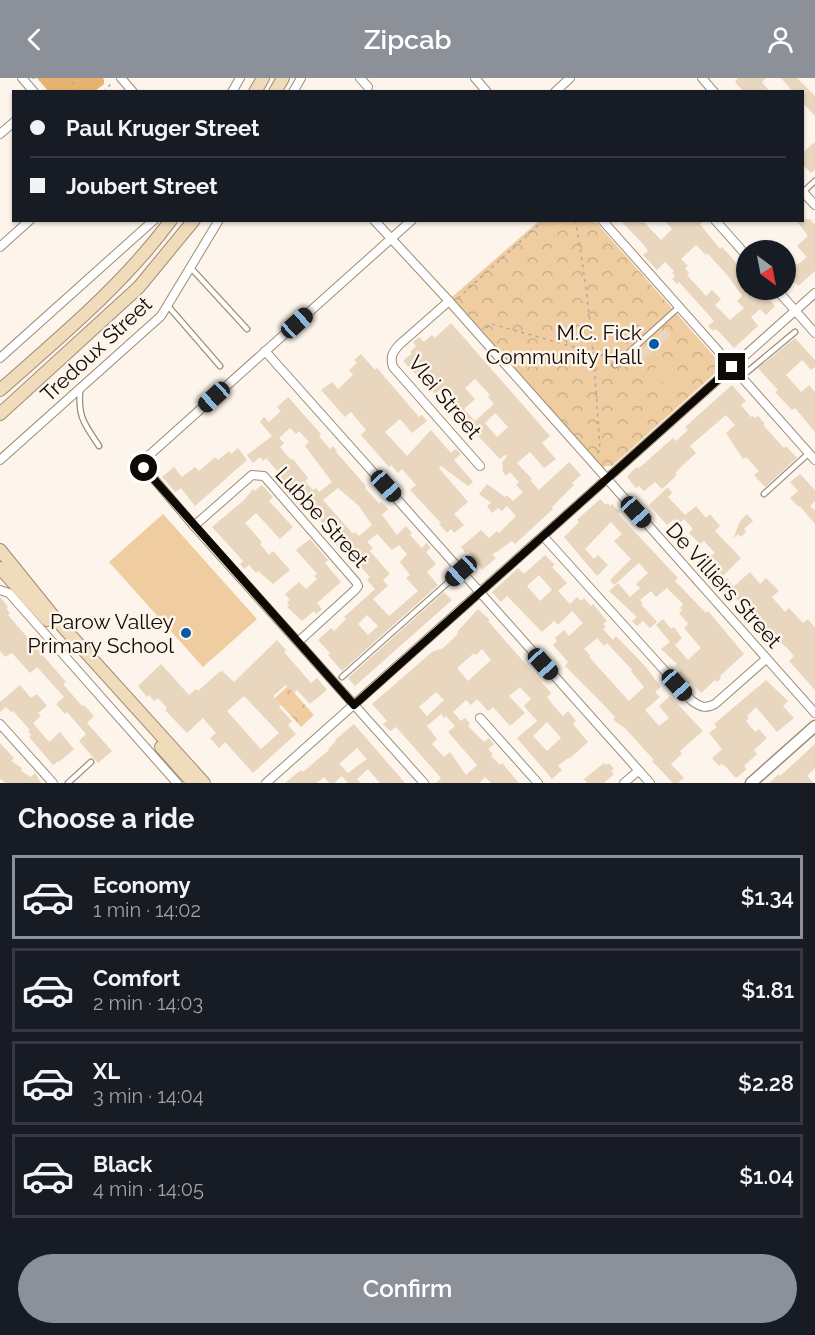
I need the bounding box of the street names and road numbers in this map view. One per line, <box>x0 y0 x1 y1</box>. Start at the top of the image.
street label: Tredoux Street <box>35 291 157 407</box>
street label: Vlei Street <box>403 350 487 444</box>
street label: Lubbe Street <box>270 462 374 572</box>
street label: De Villiers Street <box>661 517 787 653</box>

